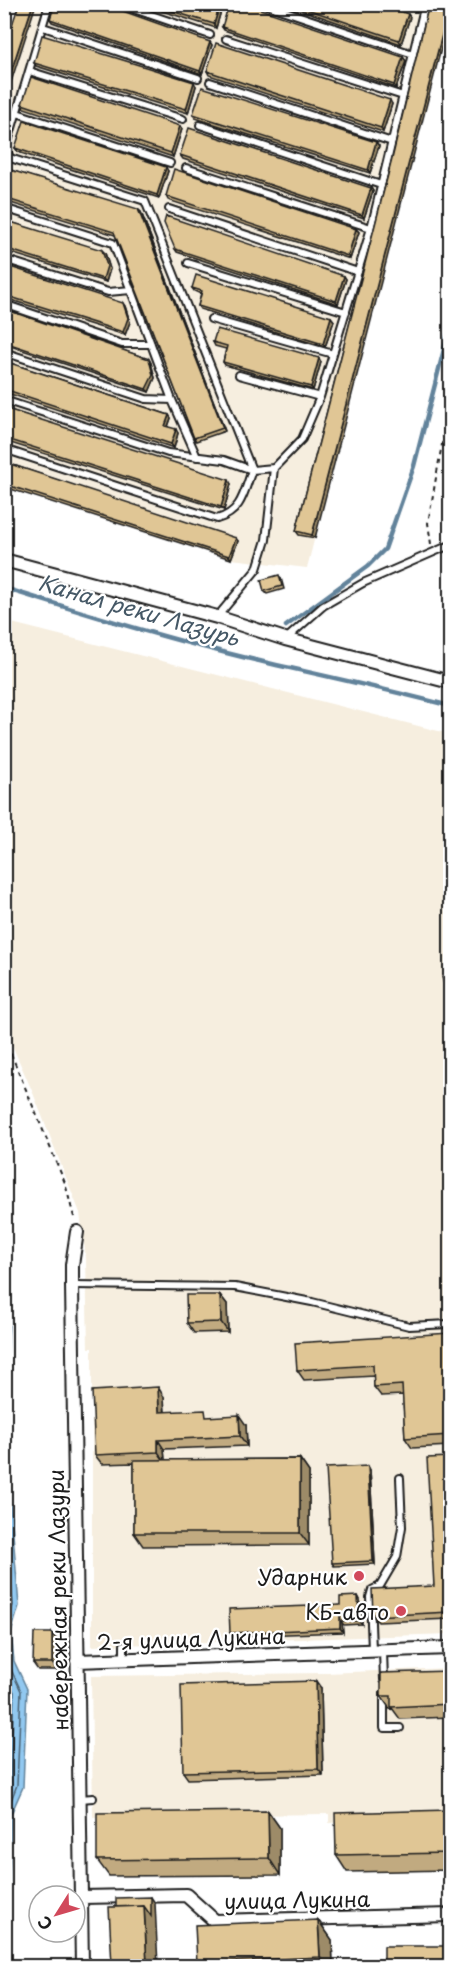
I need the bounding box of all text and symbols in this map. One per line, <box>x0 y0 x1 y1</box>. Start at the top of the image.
water label: Канал реки Лазурь <box>35 565 245 654</box>
street label: набережная реки Лазури <box>39 1469 75 1731</box>
place label: Ударник <box>258 1560 348 1592</box>
marker: Ударник <box>352 1569 366 1583</box>
place label: КБ-авто <box>305 1595 389 1627</box>
marker: КБ-авто <box>394 1604 408 1618</box>
street label: 2-я улица Лукина <box>96 1619 286 1657</box>
street label: улица Лукина <box>224 1882 371 1916</box>
north arrow <box>27 1884 87 1944</box>
text: С <box>31 1912 57 1936</box>

